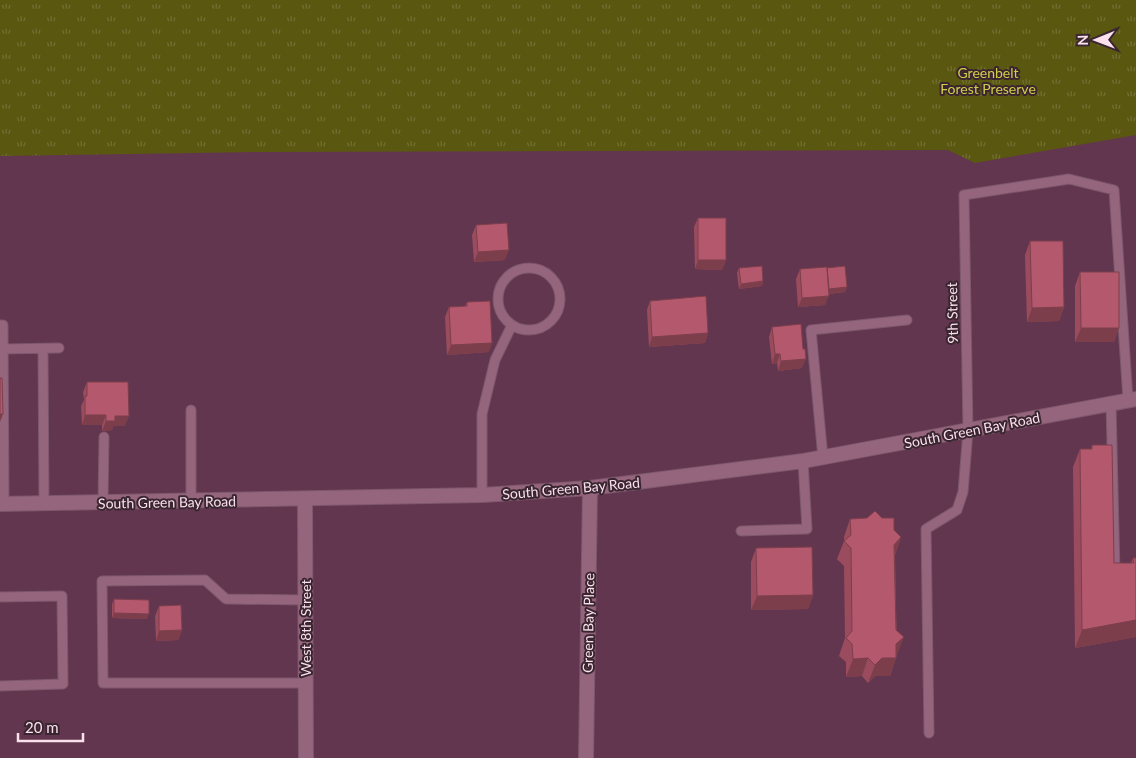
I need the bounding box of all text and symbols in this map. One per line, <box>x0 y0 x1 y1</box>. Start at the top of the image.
north arrow <box>1071 15 1121 65</box>
text: N <box>1074 35 1091 46</box>
park label: Greenbelt Forest Preserve <box>940 64 1036 97</box>
street label: 9th Street <box>943 282 961 344</box>
street label: South Green Bay Road <box>903 408 1041 452</box>
street label: South Green Bay Road <box>501 474 641 502</box>
street label: South Green Bay Road <box>98 492 236 512</box>
street label: Green Bay Place <box>579 573 597 673</box>
street label: West 8th Street <box>297 579 314 677</box>
scale bar <box>18 710 82 742</box>
text: 20 m <box>25 718 59 736</box>

